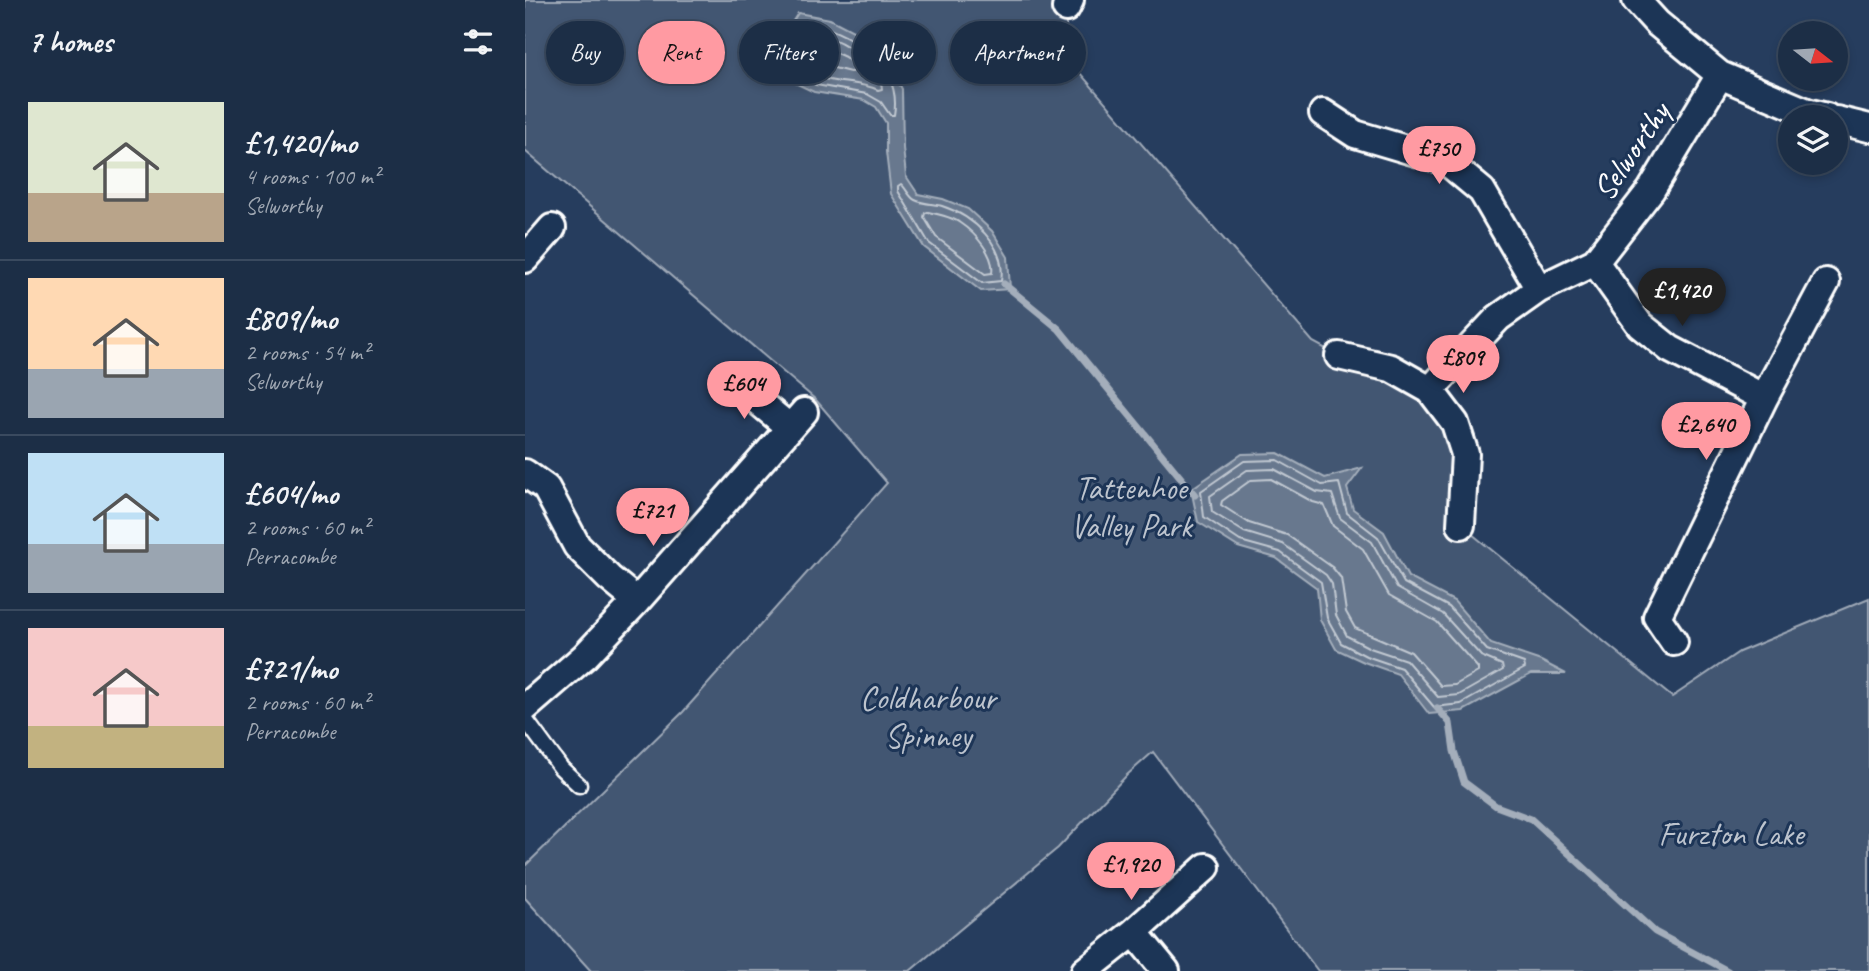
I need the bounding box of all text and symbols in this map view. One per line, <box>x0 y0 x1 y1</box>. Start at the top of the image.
chip: Buy <box>546 21 624 84</box>
chip: Rent <box>638 21 725 84</box>
chip: Filters <box>739 21 839 84</box>
chip: New <box>853 21 936 84</box>
chip: Apartment <box>950 21 1086 84</box>
north arrow <box>1778 21 1848 91</box>
map controls <box>1778 21 1848 175</box>
text: 7 homes <box>28 23 113 61</box>
icon: filters <box>459 23 497 61</box>
street label: Selworthy <box>1583 91 1681 208</box>
button: layers <box>1778 105 1848 175</box>
text: £1,420/mo <box>245 124 357 162</box>
pin: £750 <box>1398 127 1480 186</box>
icon: home <box>84 130 168 214</box>
text: £750 <box>1419 134 1459 163</box>
text: 4 rooms · 100 m² <box>245 162 380 191</box>
text: Selworthy <box>245 191 322 220</box>
pin: £1,420 <box>1625 268 1739 328</box>
text: £1,420 <box>1654 276 1710 305</box>
text: £809/mo <box>245 300 337 338</box>
icon: home <box>84 306 168 390</box>
pin: £809 <box>1422 336 1504 395</box>
text: 2 rooms · 54 m² <box>245 338 369 367</box>
text: £809 <box>1442 343 1484 372</box>
pin: £604 <box>703 362 785 421</box>
text: Selworthy <box>245 367 322 396</box>
text: £604 <box>723 369 765 398</box>
pin: £2,640 <box>1649 402 1763 462</box>
text: £2,640 <box>1678 410 1734 439</box>
park label: Tattenhoe Valley Park <box>1070 467 1194 547</box>
text: £604/mo <box>245 475 338 513</box>
icon: home <box>84 481 168 565</box>
pin: £721 <box>612 489 694 548</box>
text: £721 <box>632 496 674 525</box>
text: 2 rooms · 60 m² <box>245 513 369 542</box>
text: Perracombe <box>245 542 336 571</box>
text: £721/mo <box>245 650 337 688</box>
icon: home <box>84 656 168 740</box>
park label: Coldharbour Spinney <box>860 677 999 757</box>
text: 2 rooms · 60 m² <box>245 688 369 717</box>
text: Perracombe <box>245 717 336 746</box>
park label: Furzton Lake <box>1659 813 1806 855</box>
pin: £1,920 <box>1074 842 1188 902</box>
text: £1,920 <box>1103 850 1159 879</box>

